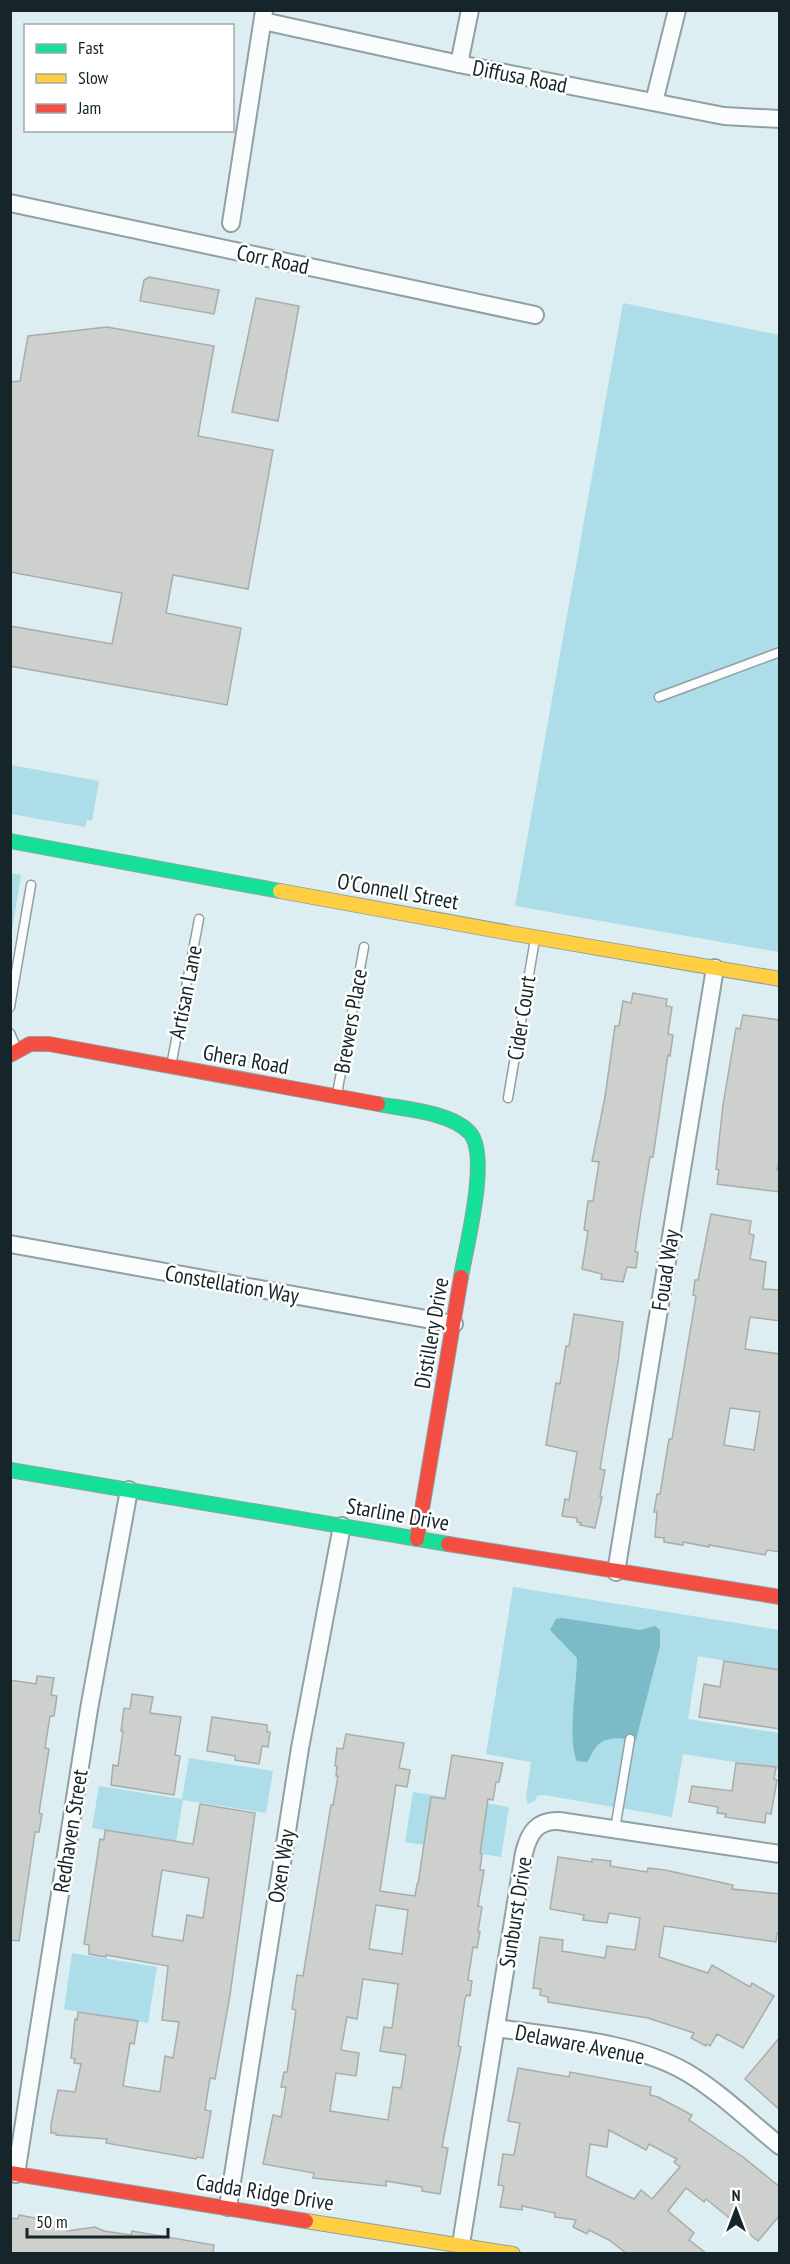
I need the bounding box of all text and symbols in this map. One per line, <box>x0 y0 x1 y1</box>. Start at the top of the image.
legend <box>24 24 234 132</box>
text: Fast <box>78 36 104 59</box>
street label: Diffusa Road <box>470 53 570 99</box>
text: Slow <box>78 66 109 89</box>
text: Jam <box>77 96 101 119</box>
street label: Corr Road <box>234 238 312 280</box>
street label: O'Connell Street <box>335 867 461 915</box>
street label: Artisan Lane <box>162 943 208 1041</box>
street label: Brewers Place <box>327 967 373 1075</box>
street label: Cider Court <box>501 974 541 1062</box>
street label: Ghera Road <box>201 1038 291 1080</box>
street label: Fouad Way <box>645 1227 685 1313</box>
street label: Constellation Way <box>163 1258 302 1310</box>
street label: Distillery Drive <box>407 1275 455 1391</box>
street label: Starline Drive <box>345 1491 451 1537</box>
street label: Redhaven Street <box>46 1767 94 1895</box>
street label: Oxen Way <box>261 1826 301 1905</box>
street label: Sunburst Drive <box>492 1855 538 1969</box>
street label: Delaware Avenue <box>513 2018 647 2070</box>
street label: Cadda Ridge Drive <box>194 2167 336 2217</box>
north arrow <box>706 2180 766 2240</box>
text: N <box>732 2185 740 2205</box>
scale bar <box>27 2201 168 2239</box>
text: 50 m <box>36 2210 68 2233</box>

